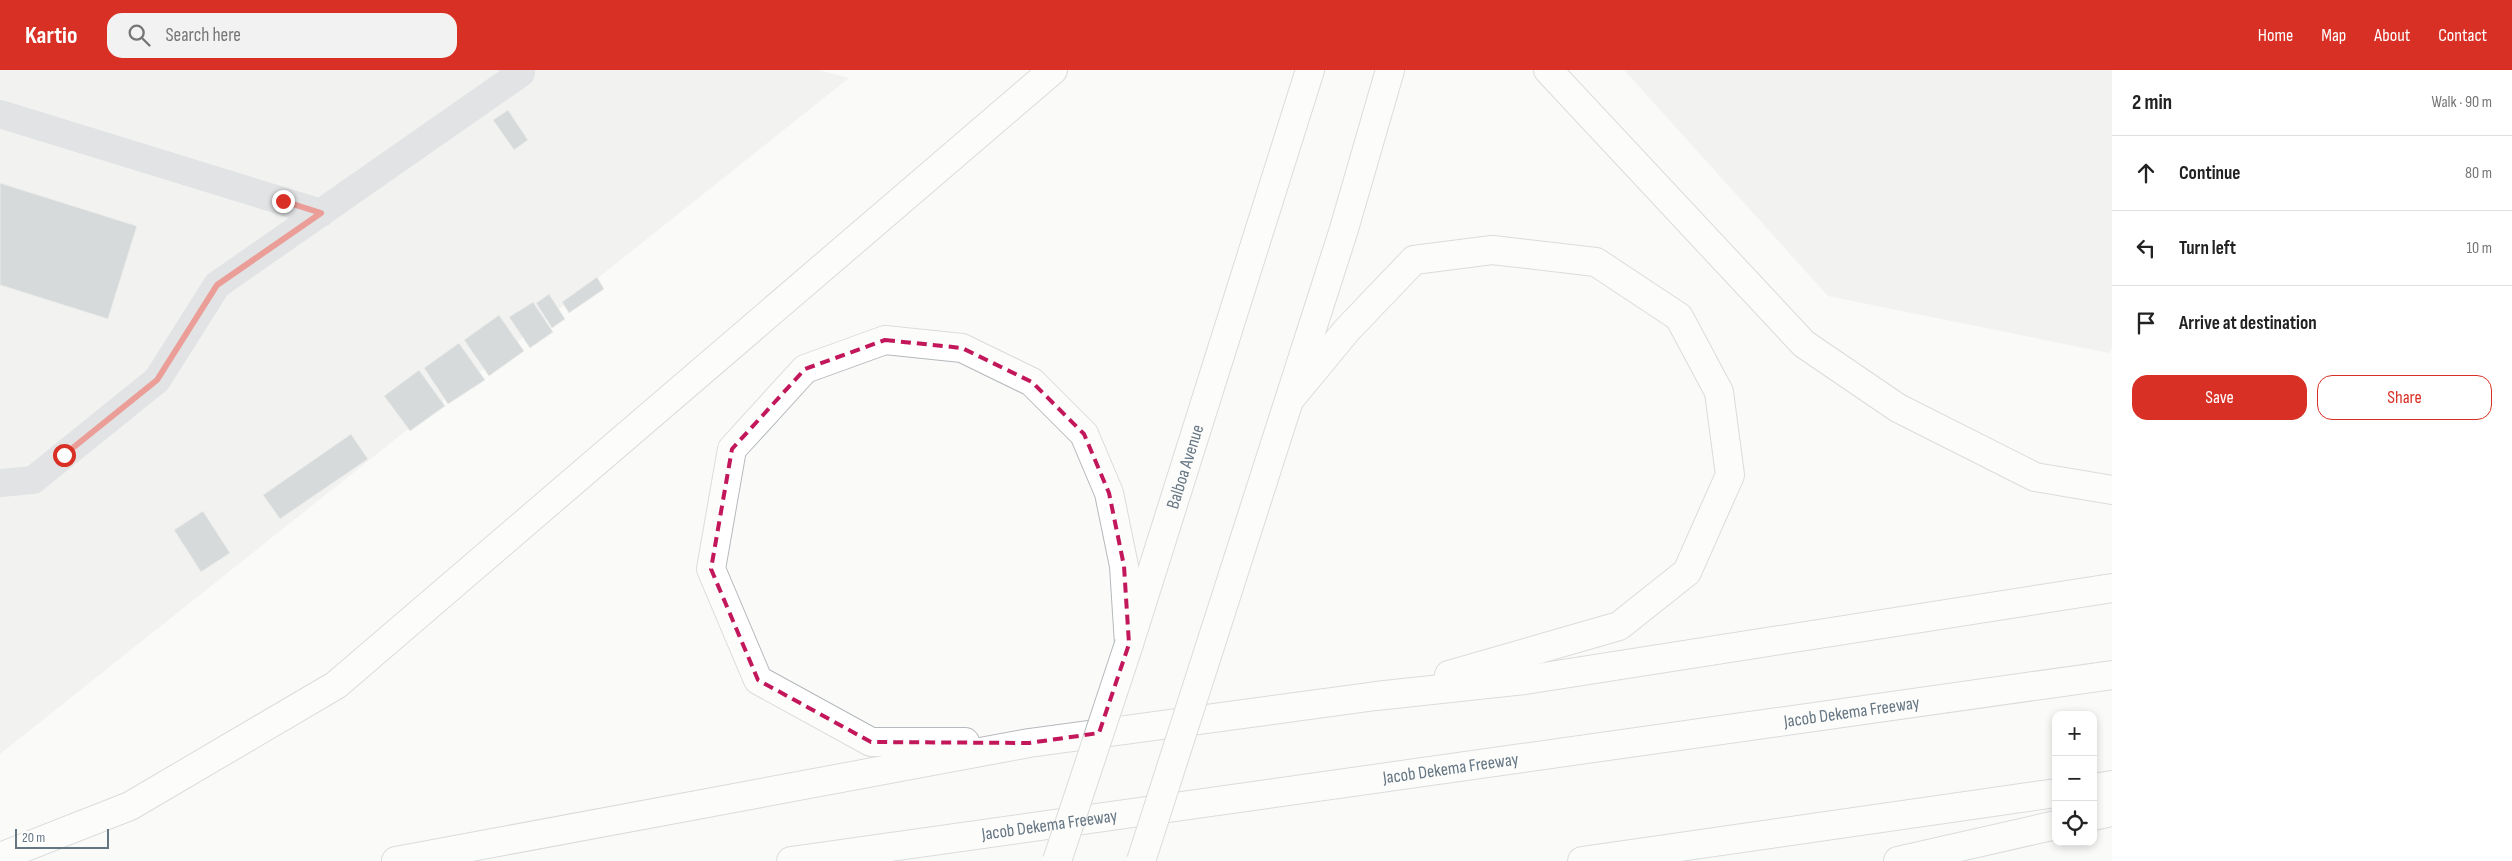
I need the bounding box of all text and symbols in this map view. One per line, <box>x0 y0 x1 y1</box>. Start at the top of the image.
search box <box>107 13 457 58</box>
text: Kartio <box>25 21 77 50</box>
icon: search <box>125 21 153 49</box>
text: Search here <box>165 24 241 47</box>
text: Home <box>2258 25 2293 46</box>
text: Map <box>2321 25 2346 46</box>
text: About <box>2374 25 2410 46</box>
text: Contact <box>2438 25 2487 46</box>
text: 2 min <box>2132 90 2172 115</box>
text: Walk · 90 m <box>2431 93 2492 112</box>
icon: ahead <box>2132 159 2160 187</box>
text: Continue <box>2179 162 2240 185</box>
text: 80 m <box>2465 164 2492 183</box>
route end <box>272 190 295 213</box>
icon: left <box>2132 234 2160 262</box>
text: Turn left <box>2179 237 2236 260</box>
text: 10 m <box>2466 239 2492 258</box>
icon: arrive <box>2132 309 2160 337</box>
text: Arrive at destination <box>2179 312 2317 335</box>
button: Save <box>2132 375 2307 420</box>
button: Share <box>2317 375 2492 420</box>
street label: Balboa Avenue <box>1162 422 1209 512</box>
route start <box>53 444 76 467</box>
street label: Jacob Dekema Freeway <box>1781 692 1921 732</box>
map controls <box>2052 711 2097 846</box>
button: + <box>2052 711 2097 756</box>
street label: Jacob Dekema Freeway <box>1380 749 1520 789</box>
button: − <box>2052 756 2097 801</box>
button: locate <box>2052 801 2097 846</box>
street label: Jacob Dekema Freeway <box>979 805 1119 845</box>
scale bar <box>15 826 109 849</box>
text: 20 m <box>22 829 45 846</box>

